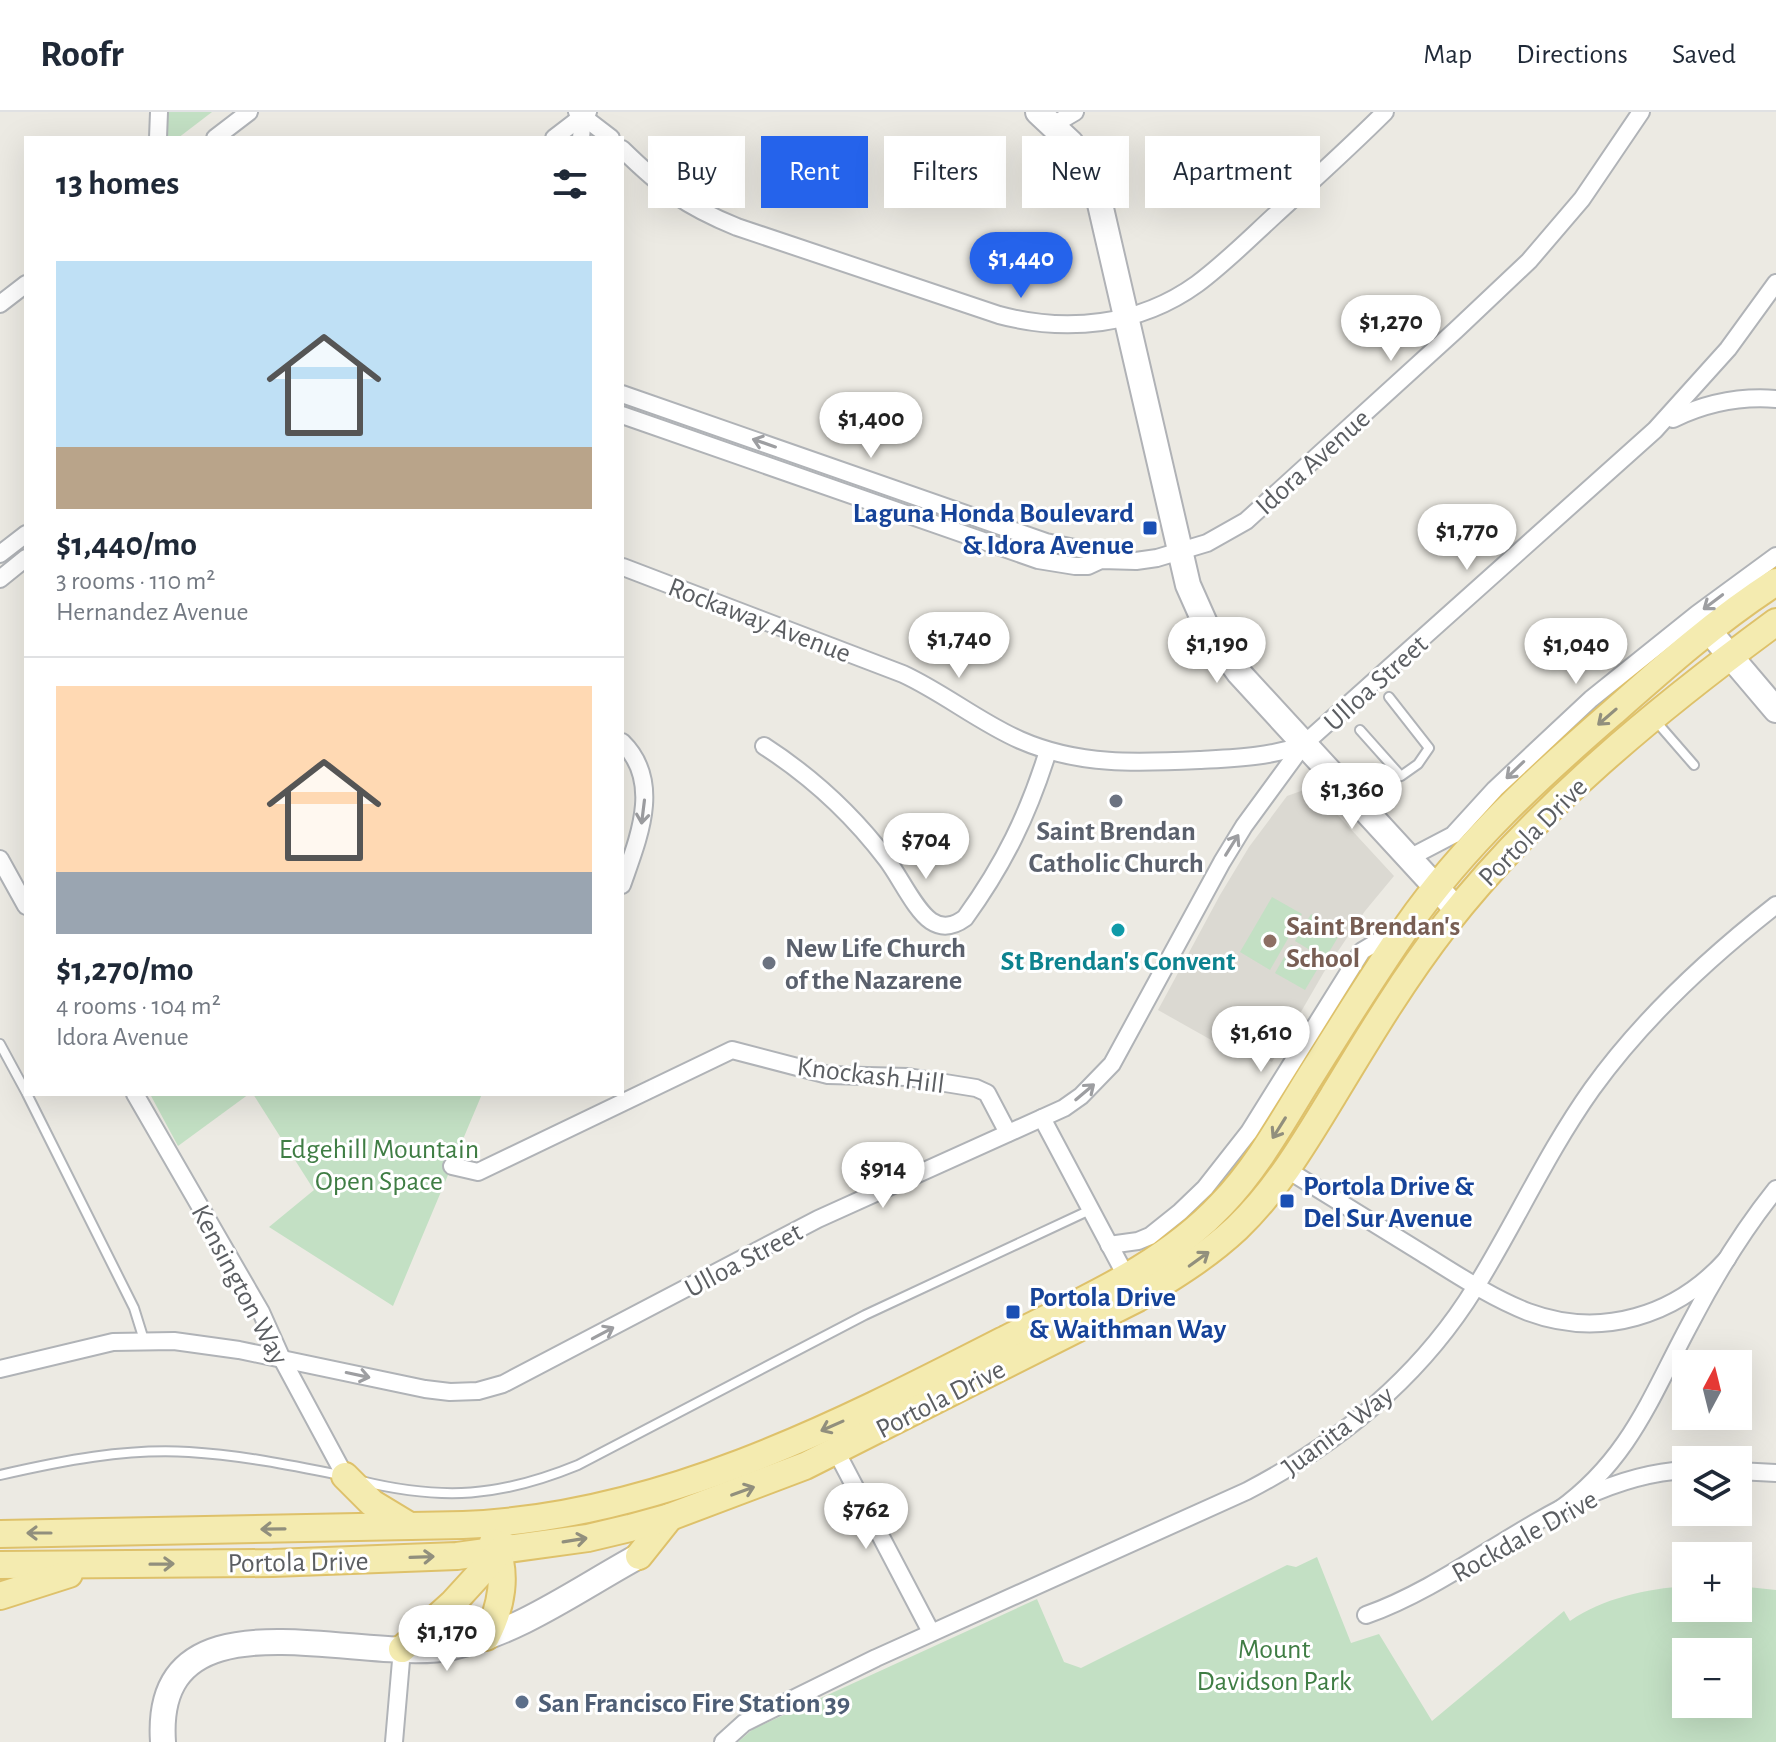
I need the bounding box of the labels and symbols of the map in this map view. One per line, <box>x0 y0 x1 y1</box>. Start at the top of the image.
pin: $1,440 <box>956 232 1086 300</box>
pin: $1,270 <box>1326 295 1456 363</box>
pin: $1,400 <box>806 392 936 460</box>
street label: Idora Avenue <box>1251 404 1376 521</box>
one-way arrow <box>751 435 776 450</box>
place label: Laguna Honda Boulevard & Idora Avenue <box>853 500 1134 560</box>
pin: $1,770 <box>1402 504 1532 572</box>
marker: Laguna Honda Boulevard & Idora Avenue <box>1141 519 1159 537</box>
street label: Rockaway Avenue <box>664 573 854 669</box>
one-way arrow <box>1703 593 1724 610</box>
pin: $1,740 <box>894 612 1024 680</box>
pin: $1,190 <box>1152 617 1282 685</box>
pin: $1,040 <box>1511 618 1641 686</box>
street label: Ulloa Street <box>1319 630 1434 737</box>
one-way arrow <box>1597 708 1617 726</box>
one-way arrow <box>1506 760 1525 779</box>
pin: $1,360 <box>1287 763 1417 831</box>
street label: Portola Drive <box>1474 773 1593 892</box>
marker: Saint Brendan Catholic Church <box>1107 792 1125 810</box>
one-way arrow <box>636 798 651 825</box>
pin: $704 <box>879 813 973 881</box>
place label: Saint Brendan Catholic Church <box>1028 818 1204 878</box>
one-way arrow <box>1224 834 1240 857</box>
place label: Saint Brendan's School <box>1286 913 1460 973</box>
marker: St Brendan's Convent <box>1109 921 1127 939</box>
marker: Saint Brendan's School <box>1261 932 1279 950</box>
place label: New Life Church of the Nazarene <box>785 935 966 995</box>
place label: St Brendan's Convent <box>1000 948 1236 976</box>
marker: New Life Church of the Nazarene <box>760 954 778 972</box>
pin: $1,610 <box>1196 1006 1326 1074</box>
street label: Knockash Hill <box>795 1053 946 1099</box>
one-way arrow <box>1075 1083 1095 1101</box>
one-way arrow <box>1270 1116 1286 1139</box>
park label: Edgehill Mountain Open Space <box>279 1136 479 1196</box>
pin: $914 <box>836 1142 930 1210</box>
place label: Portola Drive & Del Sur Avenue <box>1303 1173 1474 1233</box>
marker: Portola Drive & Del Sur Avenue <box>1278 1192 1296 1210</box>
street label: Kensington Way <box>185 1201 293 1369</box>
street label: Ulloa Street <box>681 1218 807 1303</box>
one-way arrow <box>1188 1251 1210 1267</box>
place label: Portola Drive & Waithman Way <box>1029 1284 1227 1344</box>
marker: Portola Drive & Waithman Way <box>1004 1303 1022 1321</box>
one-way arrow <box>591 1324 614 1340</box>
north arrow <box>1672 1350 1752 1430</box>
street label: Portola Drive <box>872 1355 1010 1444</box>
one-way arrow <box>345 1368 370 1383</box>
street label: Juanita Way <box>1277 1381 1399 1482</box>
one-way arrow <box>821 1419 845 1434</box>
one-way arrow <box>731 1482 756 1497</box>
pin: $762 <box>819 1483 913 1551</box>
street label: Rockdale Drive <box>1448 1485 1602 1588</box>
one-way arrow <box>260 1521 287 1536</box>
one-way arrow <box>26 1525 53 1541</box>
one-way arrow <box>562 1532 587 1547</box>
street label: Portola Drive <box>227 1548 369 1578</box>
one-way arrow <box>408 1550 435 1565</box>
one-way arrow <box>148 1556 175 1571</box>
pin: $1,170 <box>382 1605 512 1673</box>
park label: Mount Davidson Park <box>1196 1636 1352 1696</box>
place label: San Francisco Fire Station 39 <box>538 1690 850 1718</box>
marker: San Francisco Fire Station 39 <box>513 1693 531 1711</box>

